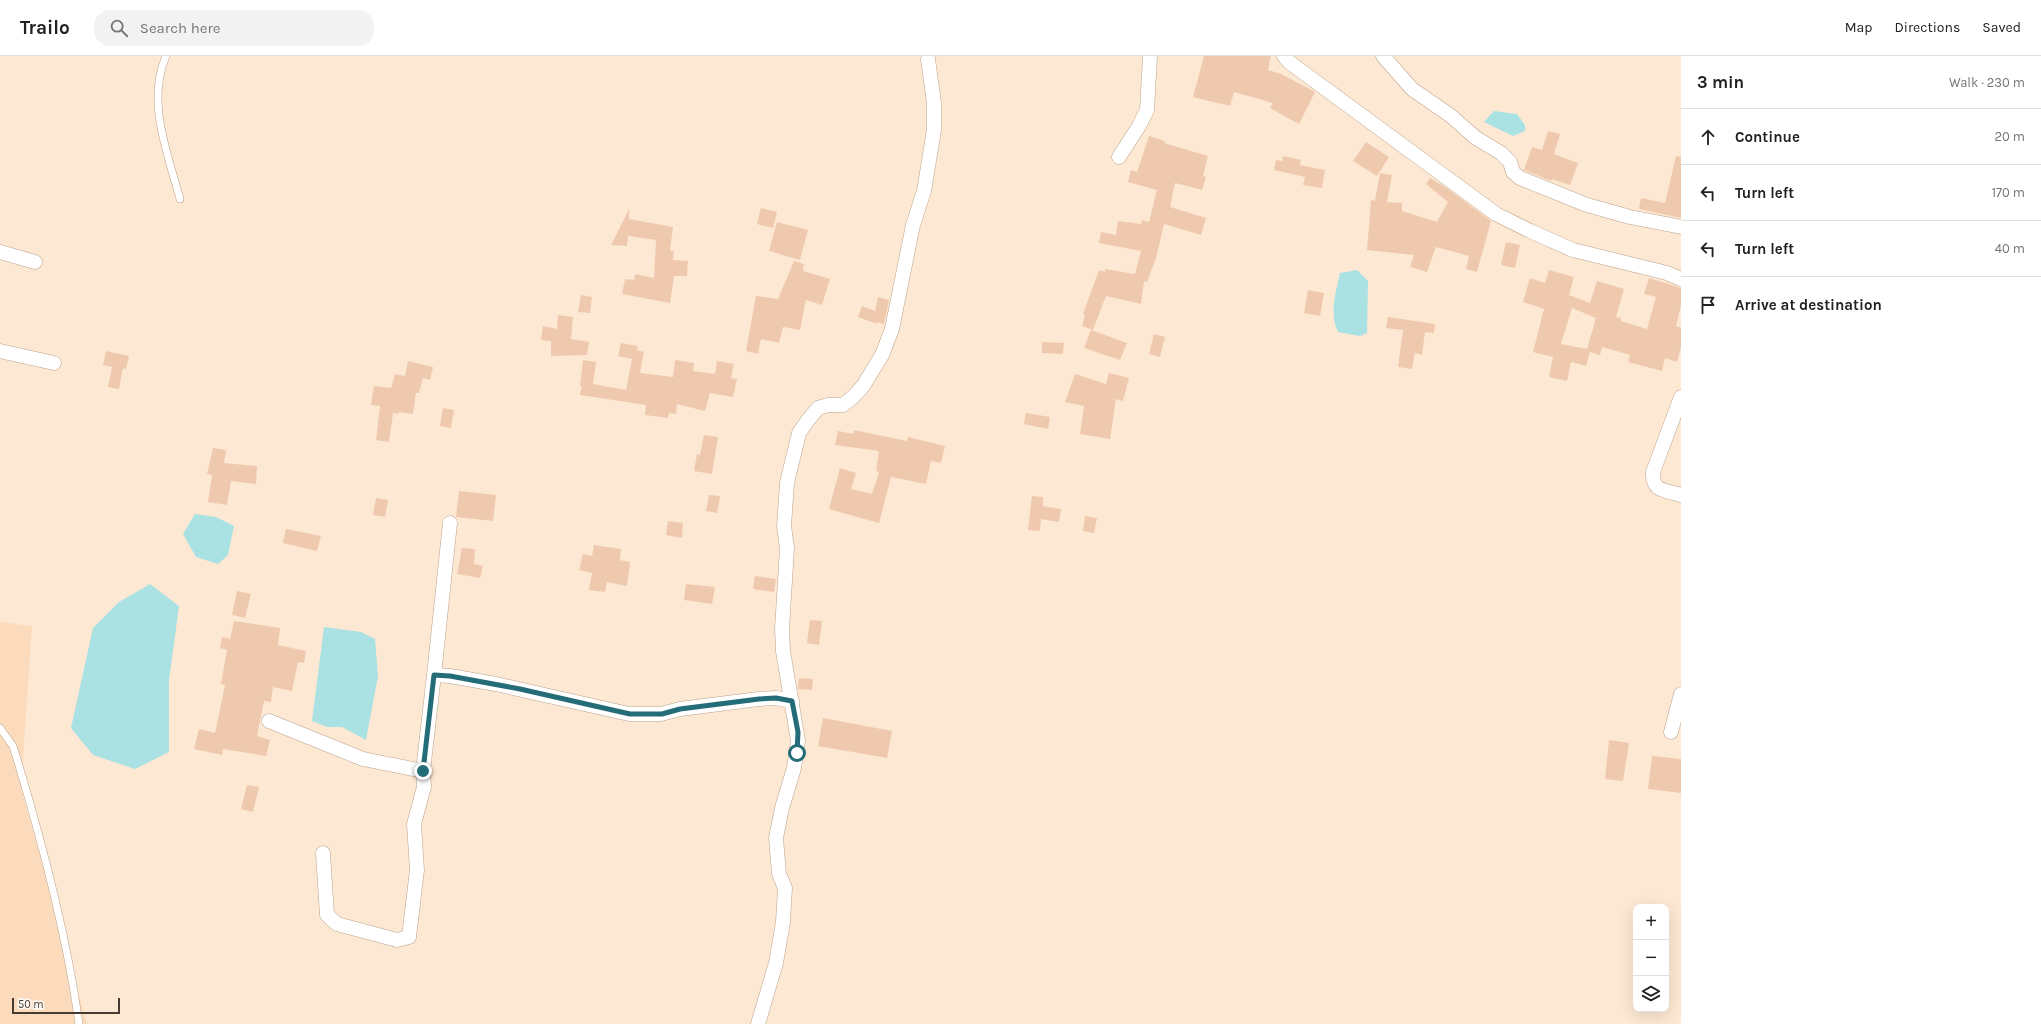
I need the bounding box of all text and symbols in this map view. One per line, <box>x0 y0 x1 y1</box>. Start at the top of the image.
search box <box>94 10 374 46</box>
text: Trailo <box>20 17 70 39</box>
icon: search <box>108 17 130 39</box>
text: Search here <box>140 19 221 37</box>
text: Map <box>1845 19 1873 36</box>
text: Directions <box>1895 19 1960 36</box>
text: Saved <box>1982 19 2021 36</box>
text: 3 min <box>1697 72 1744 92</box>
text: Walk · 230 m <box>1949 75 2025 90</box>
icon: ahead <box>1697 126 1719 148</box>
text: Continue <box>1735 128 1800 146</box>
text: 20 m <box>1995 129 2025 144</box>
icon: left <box>1697 182 1719 204</box>
text: Turn left <box>1735 184 1794 202</box>
text: 170 m <box>1992 185 2025 200</box>
icon: left <box>1697 238 1719 260</box>
text: Turn left <box>1735 240 1794 258</box>
text: 40 m <box>1995 241 2025 256</box>
icon: arrive <box>1697 294 1719 316</box>
text: Arrive at destination <box>1735 296 1882 314</box>
route start <box>788 744 806 762</box>
route end <box>414 762 432 780</box>
map controls <box>1633 904 1669 1012</box>
button: + <box>1633 904 1669 940</box>
button: − <box>1633 940 1669 976</box>
button: layers <box>1633 976 1669 1012</box>
scale bar <box>12 996 120 1015</box>
text: 50 m <box>18 998 44 1011</box>

